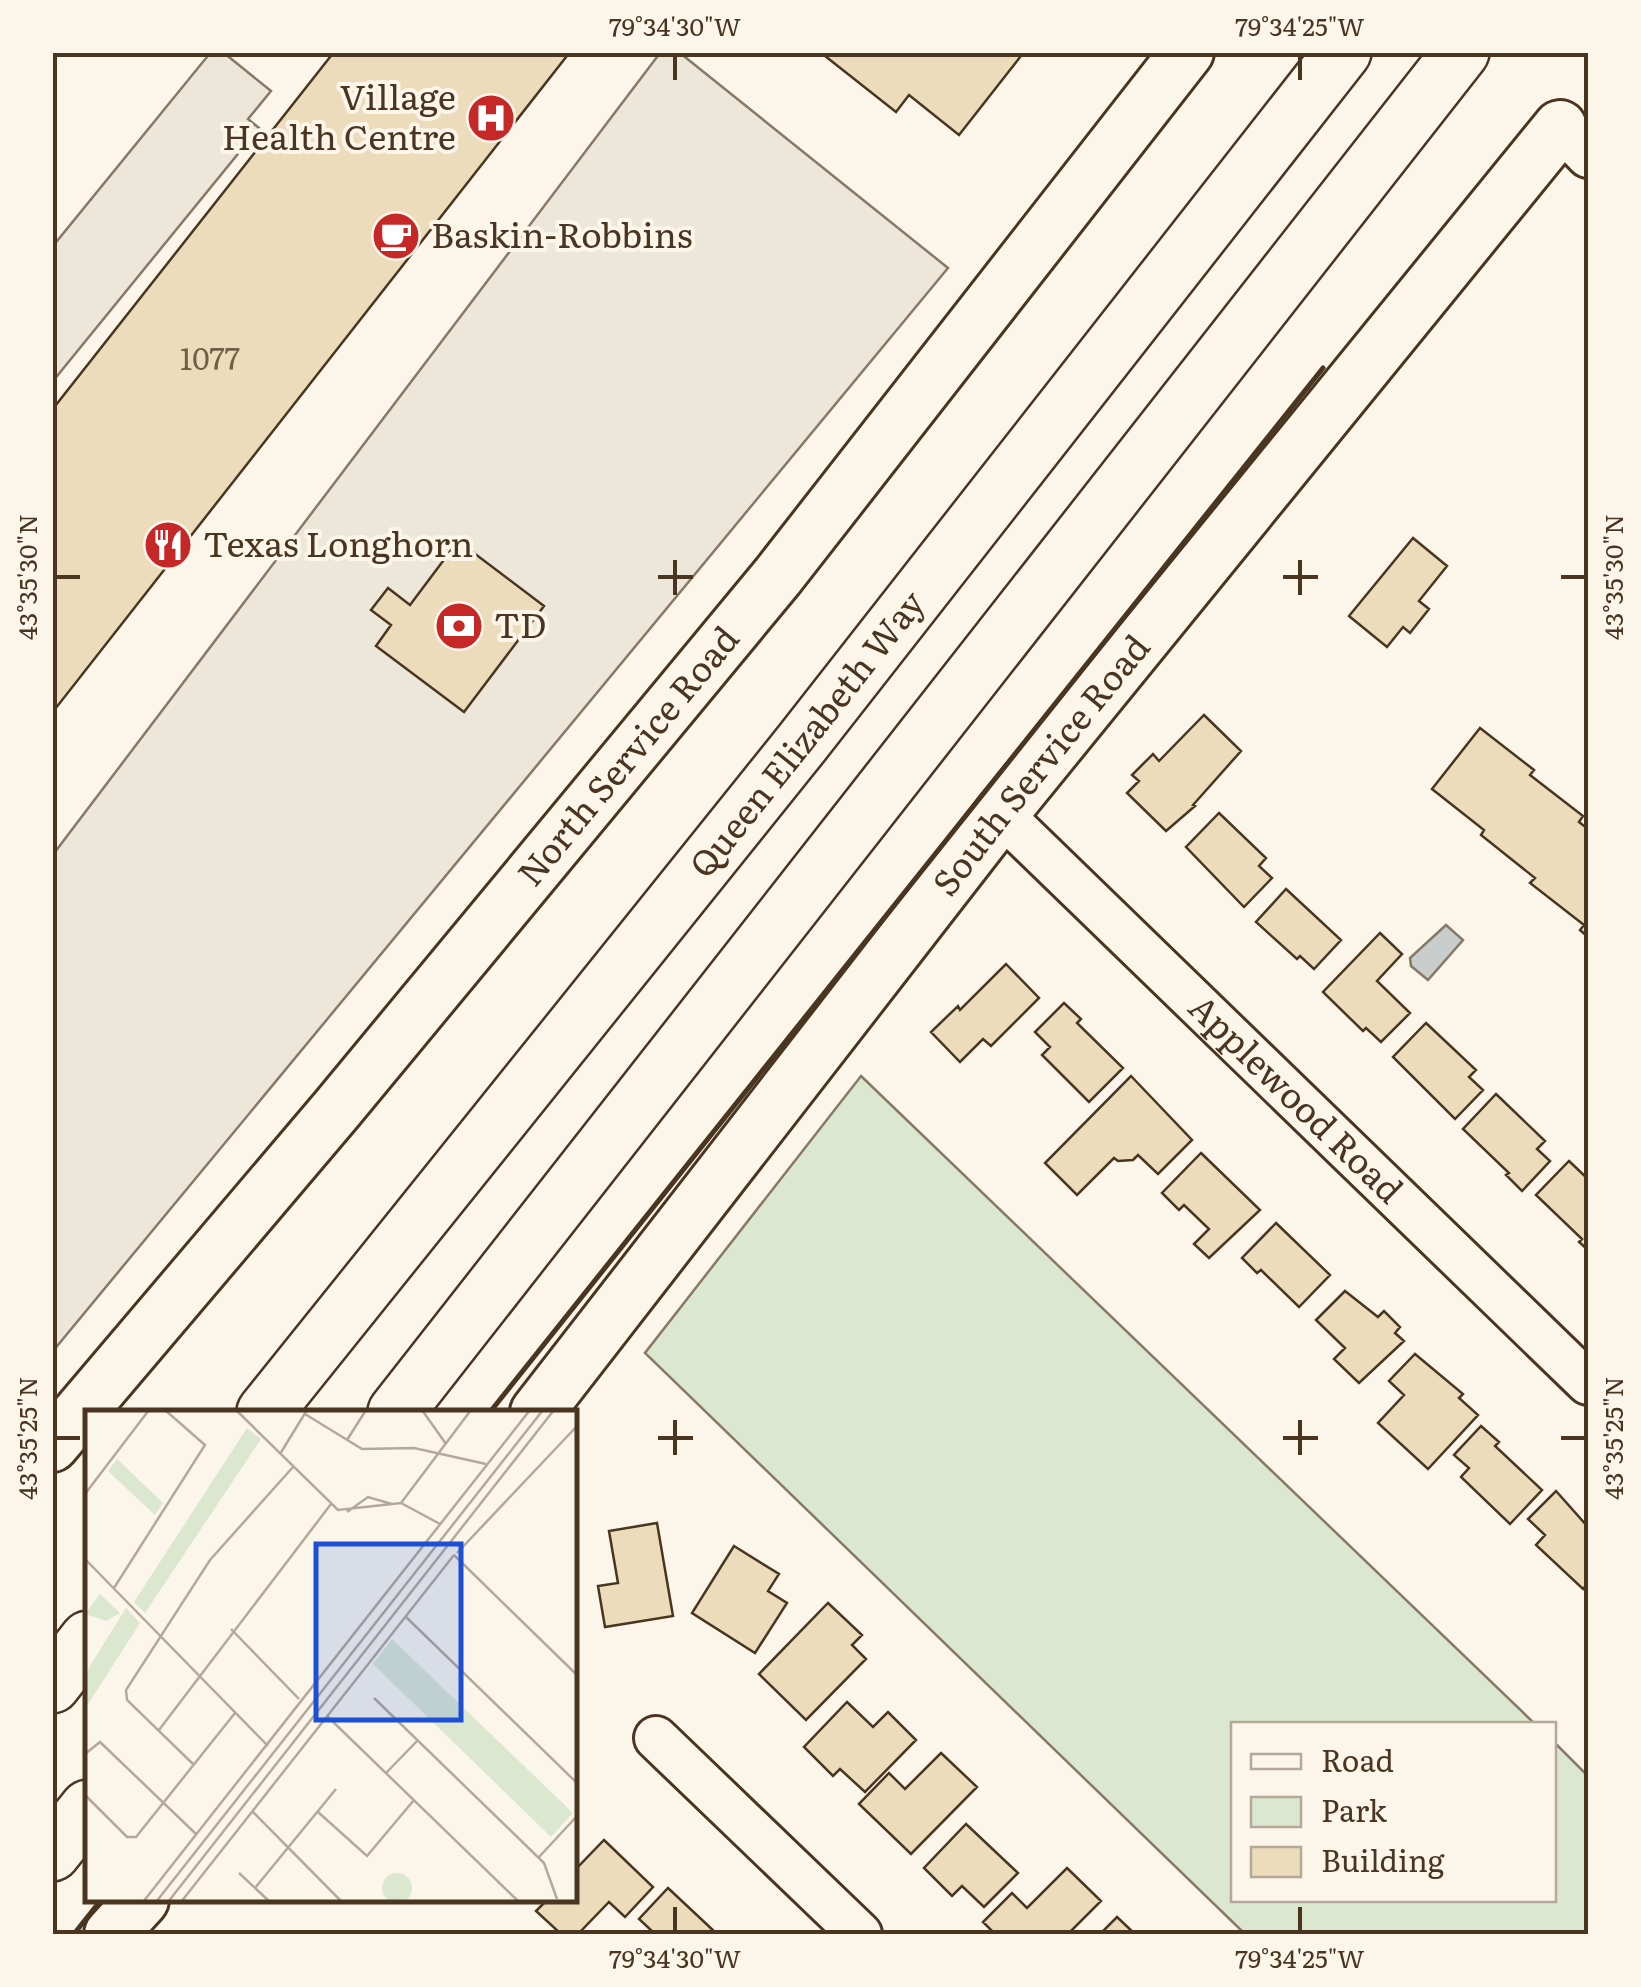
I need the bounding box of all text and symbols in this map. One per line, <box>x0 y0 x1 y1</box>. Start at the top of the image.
text: 79°34'30"W <box>609 7 741 44</box>
text: 79°34'25"W <box>1235 7 1365 44</box>
place label: Village Health Centre <box>222 69 456 161</box>
hospital icon: Village Health Centre <box>465 92 517 144</box>
place label: Baskin-Robbins <box>431 207 693 259</box>
cafe icon: Baskin-Robbins <box>370 210 422 262</box>
house number: 1077 <box>180 335 240 379</box>
text: 43°35'30"N <box>8 514 45 640</box>
text: 43°35'30"N <box>1594 514 1631 640</box>
place label: Texas Longhorn <box>203 516 473 568</box>
restaurant icon: Texas Longhorn <box>142 519 194 571</box>
street label: Queen Elizabeth Way <box>675 577 936 887</box>
place label: TD <box>494 597 547 649</box>
bank icon: TD <box>433 600 485 652</box>
street label: North Service Road <box>503 613 749 896</box>
street label: South Service Road <box>918 622 1160 905</box>
street label: Applewood Road <box>1179 981 1416 1214</box>
text: 43°35'25"N <box>8 1376 45 1500</box>
text: 43°35'25"N <box>1594 1376 1631 1500</box>
inset map <box>85 1410 578 1902</box>
legend <box>1231 1722 1556 1902</box>
text: Road <box>1321 1737 1394 1781</box>
text: Park <box>1321 1787 1388 1831</box>
text: Building <box>1321 1837 1445 1881</box>
text: 79°34'30"W <box>609 1939 741 1976</box>
text: 79°34'25"W <box>1235 1939 1365 1976</box>

